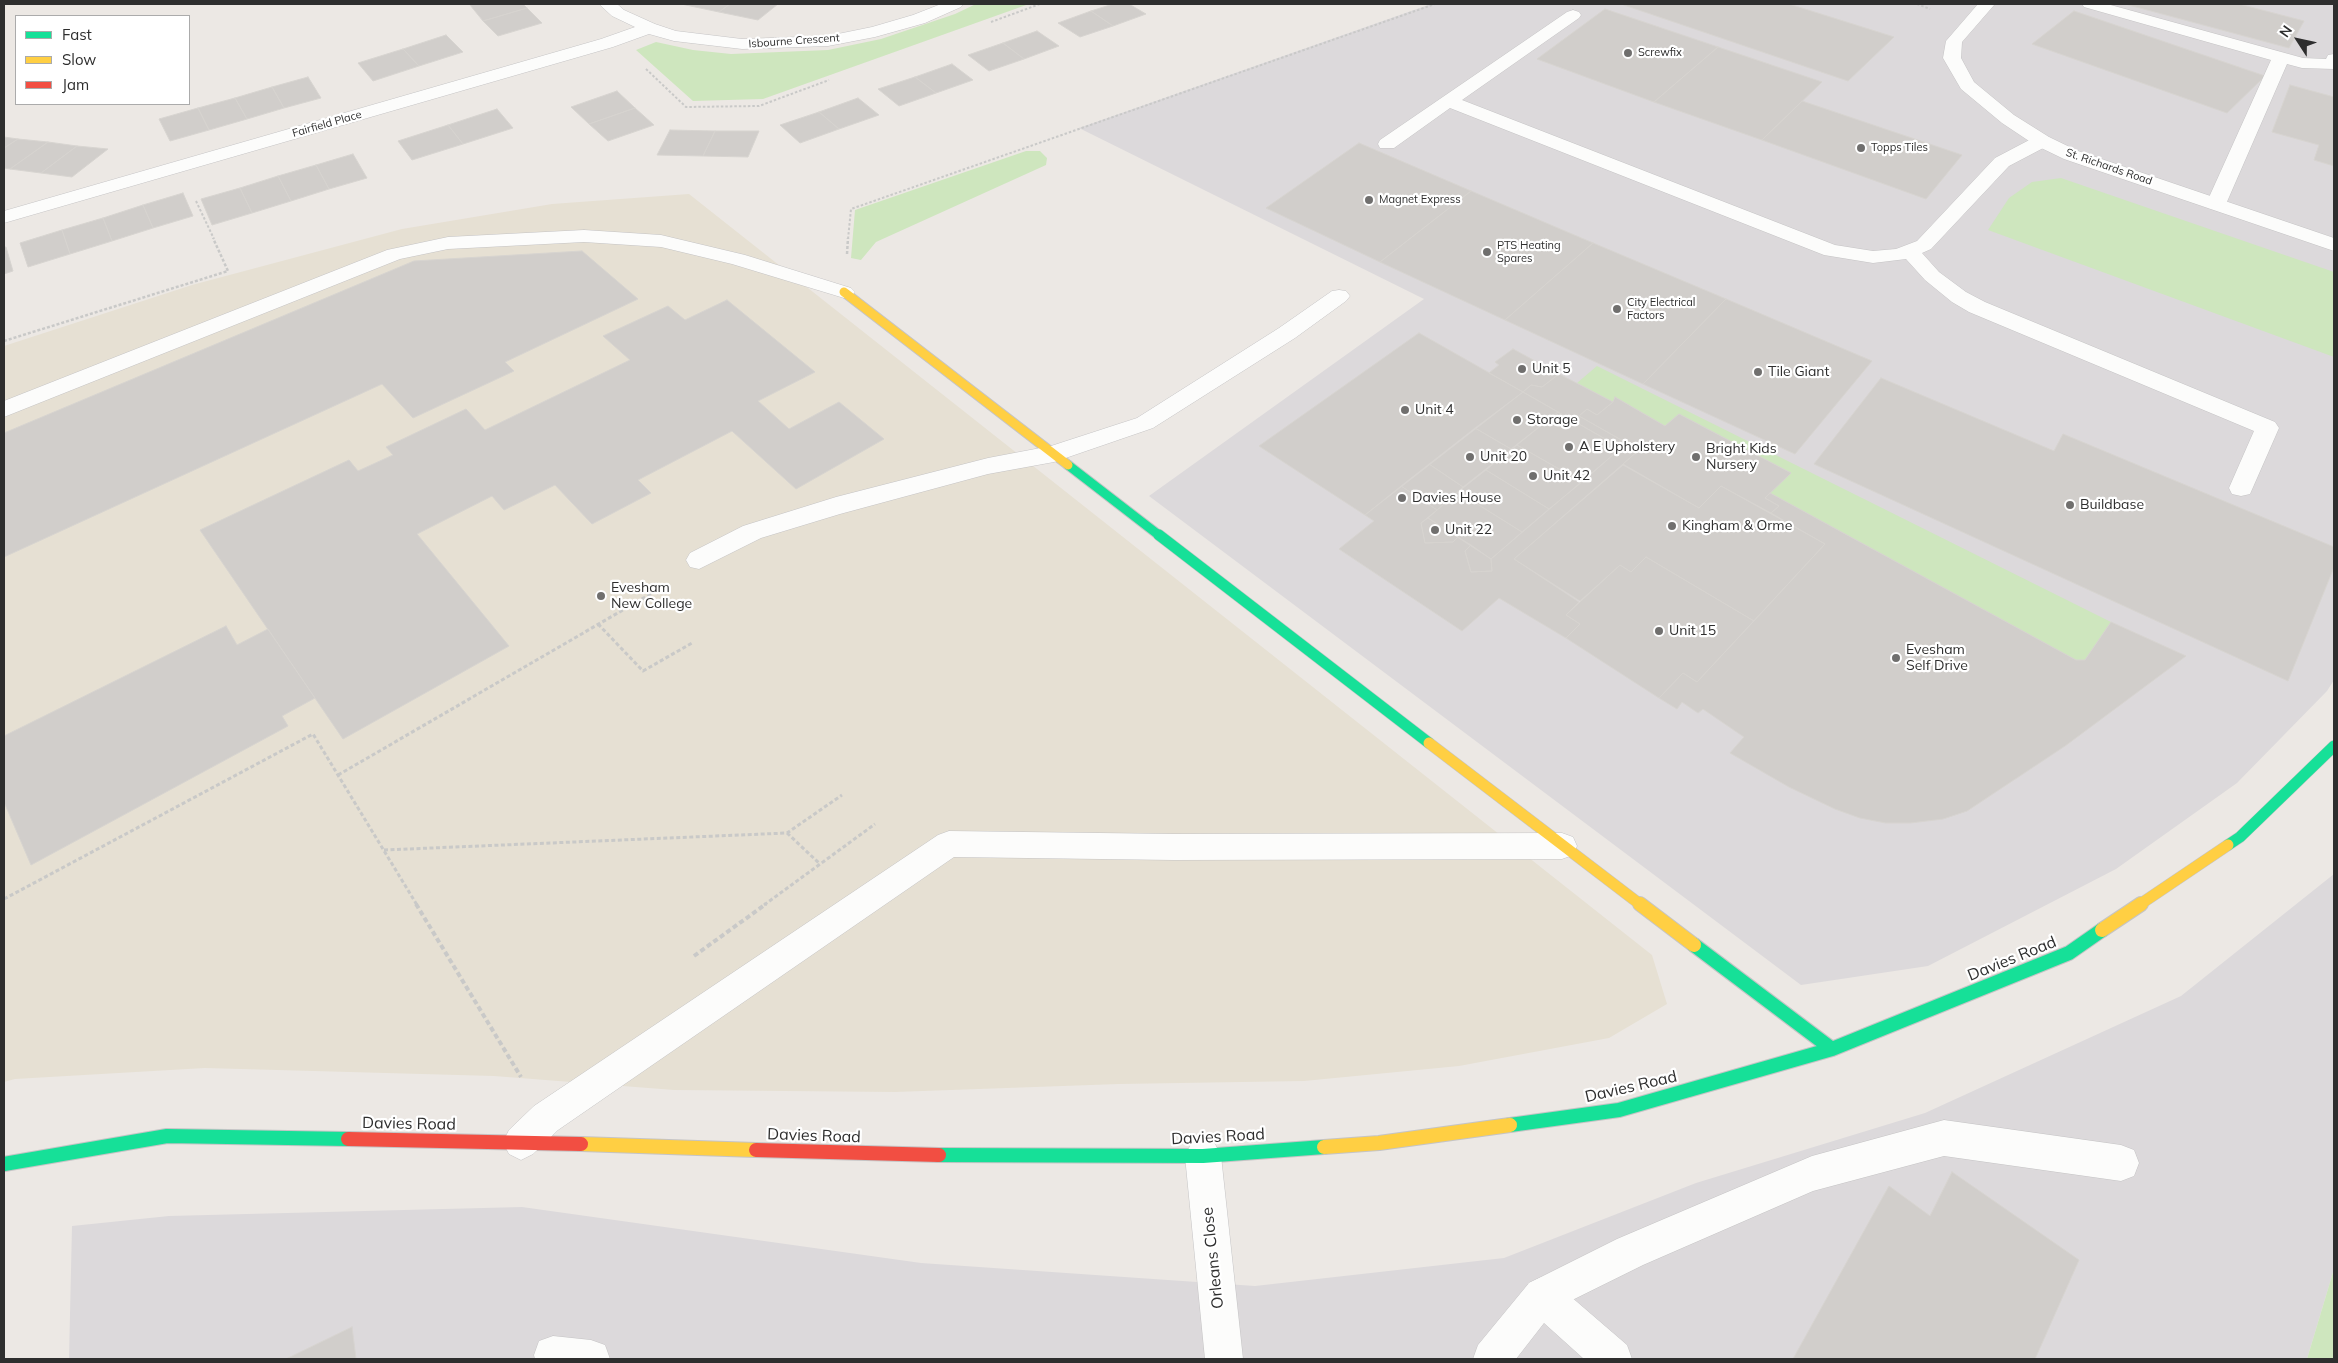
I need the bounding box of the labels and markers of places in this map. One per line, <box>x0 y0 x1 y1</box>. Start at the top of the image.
place label: Screwfix <box>1638 46 1682 60</box>
marker: Screwfix <box>1622 47 1634 59</box>
place label: Topps Tiles <box>1871 141 1928 155</box>
marker: Topps Tiles <box>1855 142 1867 154</box>
place label: Magnet Express <box>1379 193 1461 207</box>
marker: Magnet Express <box>1363 194 1375 206</box>
place label: PTS Heating Spares <box>1497 239 1561 265</box>
marker: PTS Heating Spares <box>1481 246 1493 258</box>
place label: City Electrical Factors <box>1627 296 1695 322</box>
marker: City Electrical Factors <box>1611 303 1623 315</box>
place label: Unit 5 <box>1532 361 1571 377</box>
marker: Unit 5 <box>1516 363 1528 375</box>
place label: Tile Giant <box>1768 364 1829 380</box>
marker: Tile Giant <box>1752 366 1764 378</box>
place label: Unit 4 <box>1415 402 1454 418</box>
marker: Unit 4 <box>1399 404 1411 416</box>
place label: Storage <box>1527 412 1578 428</box>
marker: Storage <box>1511 414 1523 426</box>
place label: A E Upholstery <box>1579 439 1675 455</box>
marker: A E Upholstery <box>1563 441 1575 453</box>
place label: Bright Kids Nursery <box>1706 441 1777 474</box>
place label: Unit 20 <box>1480 449 1527 465</box>
marker: Unit 20 <box>1464 451 1476 463</box>
marker: Bright Kids Nursery <box>1690 451 1702 463</box>
place label: Unit 42 <box>1543 468 1590 484</box>
marker: Unit 42 <box>1527 470 1539 482</box>
place label: Davies House <box>1412 490 1501 506</box>
marker: Davies House <box>1396 492 1408 504</box>
place label: Buildbase <box>2080 497 2144 513</box>
marker: Buildbase <box>2064 499 2076 511</box>
place label: Kingham & Orme <box>1682 518 1792 534</box>
marker: Kingham & Orme <box>1666 520 1678 532</box>
place label: Unit 22 <box>1445 522 1492 538</box>
marker: Unit 22 <box>1429 524 1441 536</box>
place label: Evesham New College <box>611 580 692 612</box>
marker: Evesham New College <box>595 590 607 602</box>
place label: Unit 15 <box>1669 623 1716 639</box>
marker: Unit 15 <box>1653 625 1665 637</box>
place label: Evesham Self Drive <box>1906 642 1968 674</box>
marker: Evesham Self Drive <box>1890 652 1902 664</box>

